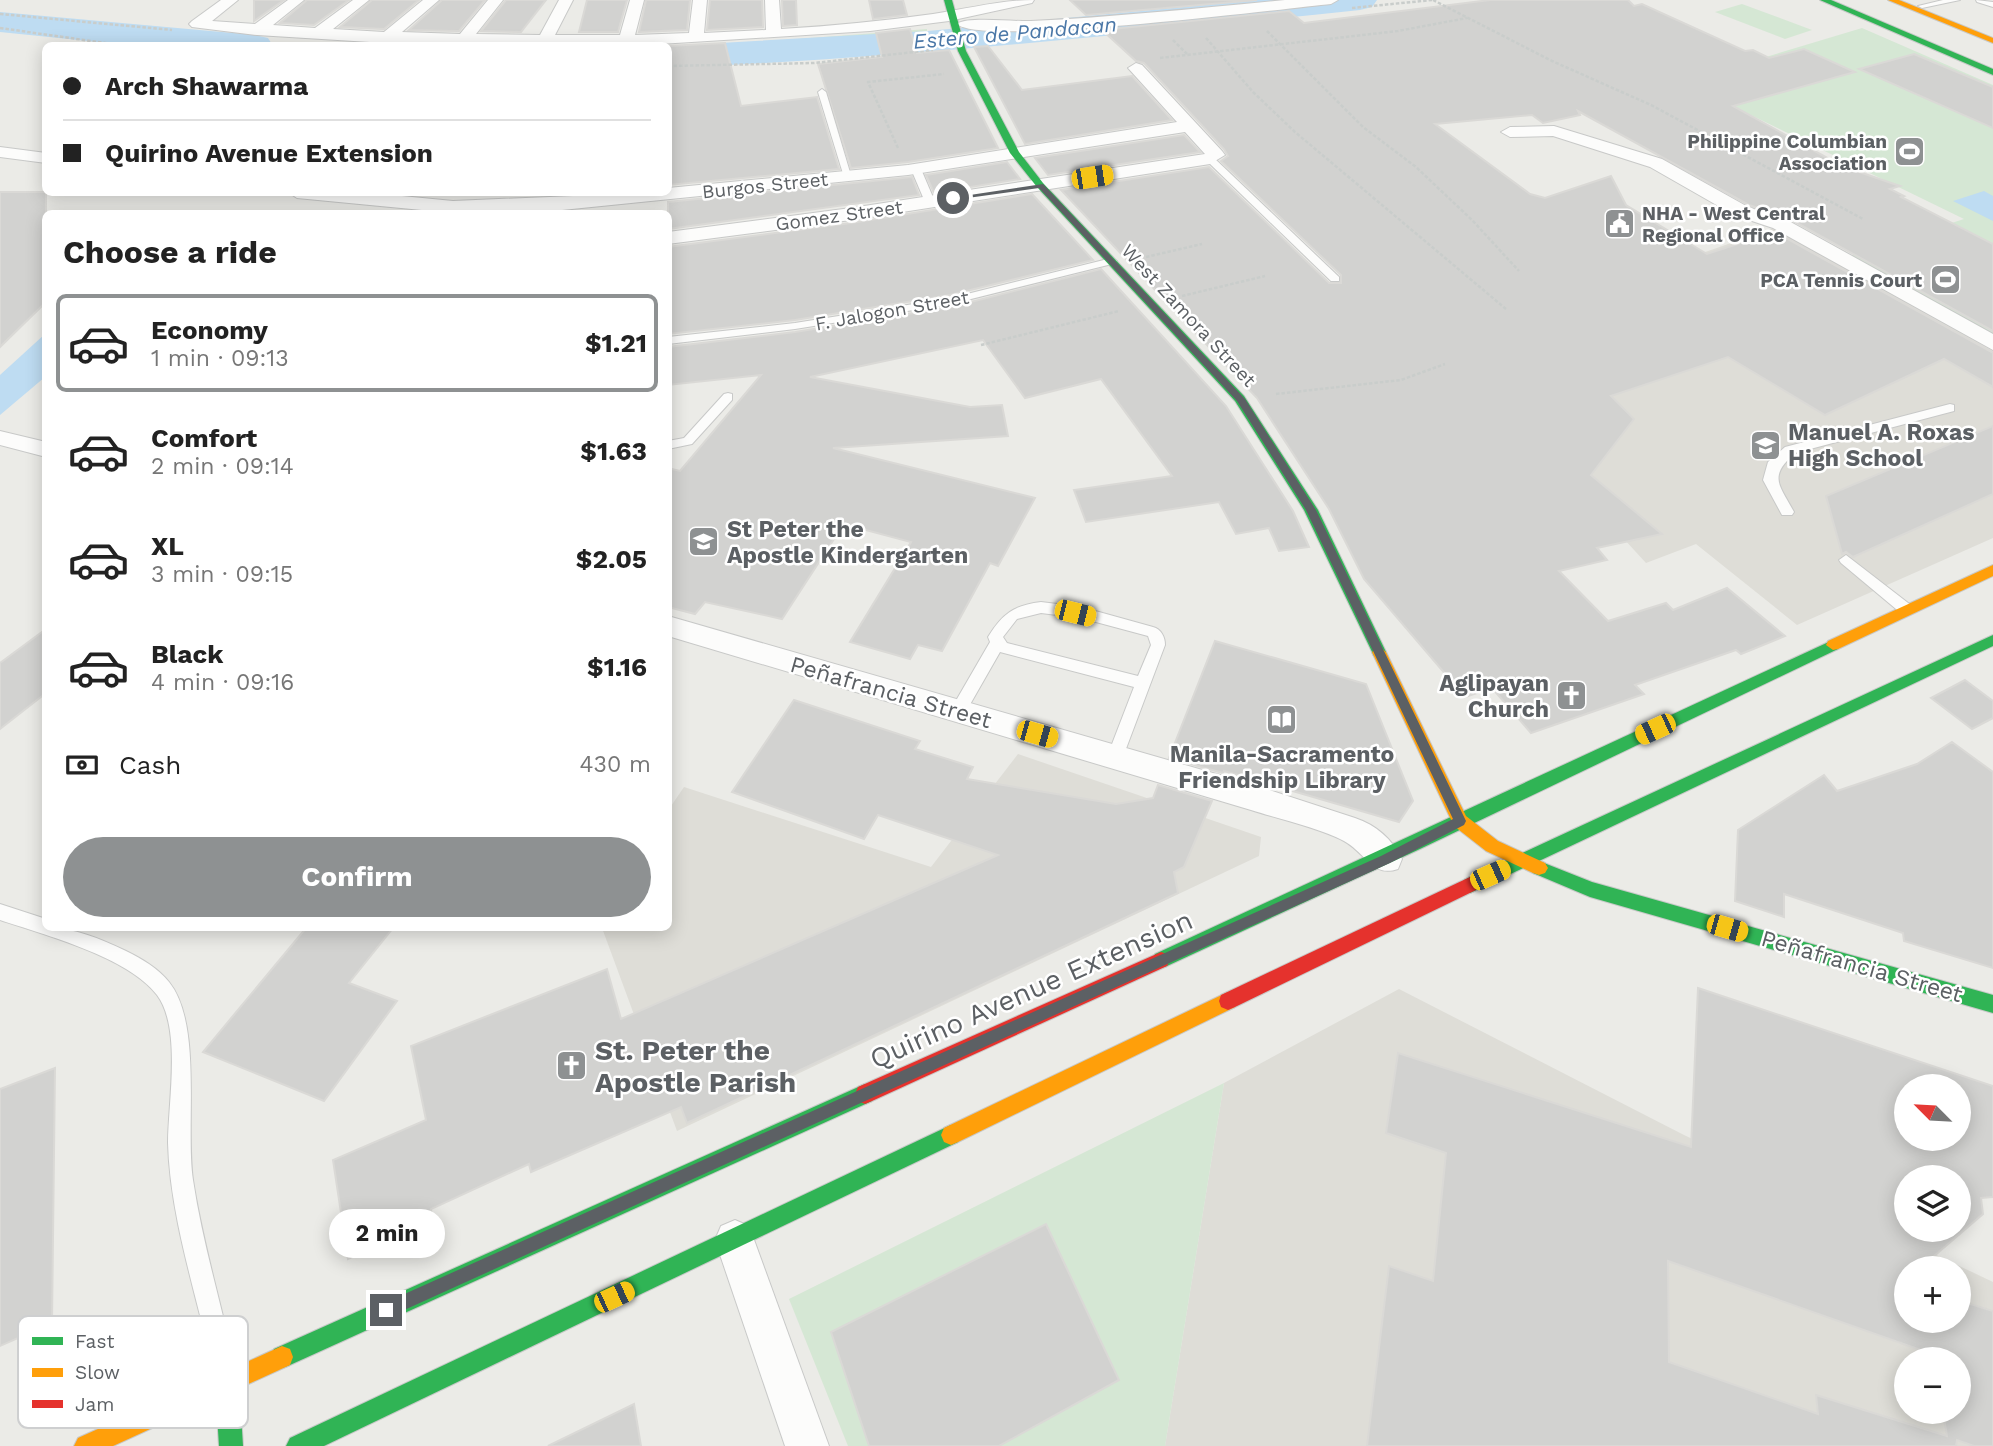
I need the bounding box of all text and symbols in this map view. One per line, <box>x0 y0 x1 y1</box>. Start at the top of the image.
water label: Estero de Pandacan <box>912 11 1118 54</box>
text: Arch Shawarma <box>105 71 308 101</box>
place label: Philippine Columbian Association <box>1687 130 1887 175</box>
sports icon: Philippine Columbian Association <box>1893 135 1927 169</box>
text: Quirino Avenue Extension <box>105 138 433 168</box>
car <box>1070 163 1115 191</box>
street label: Burgos Street <box>701 167 829 204</box>
route start <box>937 182 969 214</box>
street label: Gomez Street <box>774 195 904 236</box>
place label: NHA - West Central Regional Office <box>1642 202 1826 247</box>
public building icon: NHA - West Central Regional Office <box>1602 207 1636 241</box>
text: Choose a ride <box>63 233 277 271</box>
street label: West Zamora Street <box>1117 239 1261 391</box>
sports icon: PCA Tennis Court <box>1928 263 1962 297</box>
place label: PCA Tennis Court <box>1760 269 1923 292</box>
street label: F. Jalogon Street <box>813 286 971 335</box>
icon: car <box>67 312 130 375</box>
text: Economy <box>151 315 268 345</box>
text: $1.21 <box>585 328 647 358</box>
text: 1 min · 09:13 <box>151 345 289 372</box>
place label: Manuel A. Roxas High School <box>1788 419 1974 472</box>
icon: car <box>67 420 130 483</box>
text: Comfort <box>151 423 257 453</box>
school or university icon: Manuel A. Roxas High School <box>1748 428 1782 462</box>
text: $1.63 <box>580 436 647 466</box>
text: 2 min · 09:14 <box>151 453 294 480</box>
place label: St Peter the Apostle Kindergarten <box>727 516 968 569</box>
school or university icon: St Peter the Apostle Kindergarten <box>687 525 721 559</box>
icon: car <box>67 528 130 591</box>
text: XL <box>151 531 184 561</box>
text: $2.05 <box>576 544 647 574</box>
text: 3 min · 09:15 <box>151 561 293 588</box>
car <box>1053 598 1098 628</box>
icon: car <box>67 636 130 699</box>
text: Black <box>151 639 223 669</box>
street label: Peñafrancia Street <box>787 651 995 734</box>
text: $1.16 <box>587 652 647 682</box>
text: 4 min · 09:16 <box>151 669 294 696</box>
place label: Aglipayan Church <box>1439 670 1549 723</box>
church icon: Aglipayan Church <box>1555 679 1589 713</box>
library icon: Manila-Sacramento Friendship Library <box>1265 703 1299 737</box>
car <box>1632 711 1679 747</box>
car <box>1014 718 1061 750</box>
place label: Manila-Sacramento Friendship Library <box>1170 741 1394 794</box>
icon: cash <box>63 746 101 784</box>
text: Cash <box>119 750 181 780</box>
text: 430 m <box>579 751 651 778</box>
button: Confirm <box>63 837 651 917</box>
car <box>1467 857 1514 893</box>
street label: Quirino Avenue Extension <box>865 903 1198 1076</box>
car <box>1704 912 1751 944</box>
street label: Peñafrancia Street <box>1758 925 1966 1008</box>
place label: St. Peter the Apostle Parish <box>595 1034 796 1099</box>
church icon: St. Peter the Apostle Parish <box>555 1049 589 1083</box>
north arrow <box>1894 1074 1970 1152</box>
map controls <box>1894 1074 1971 1424</box>
button: layers <box>1894 1165 1971 1242</box>
callout: 2 min <box>328 1208 444 1258</box>
text: 2 min <box>356 1220 418 1247</box>
button: + <box>1894 1256 1971 1333</box>
car <box>591 1279 638 1315</box>
route end <box>370 1294 402 1326</box>
legend <box>18 1316 248 1428</box>
text: Fast <box>75 1330 114 1353</box>
button: − <box>1894 1347 1971 1424</box>
text: Slow <box>75 1361 120 1384</box>
text: Jam <box>75 1393 114 1416</box>

